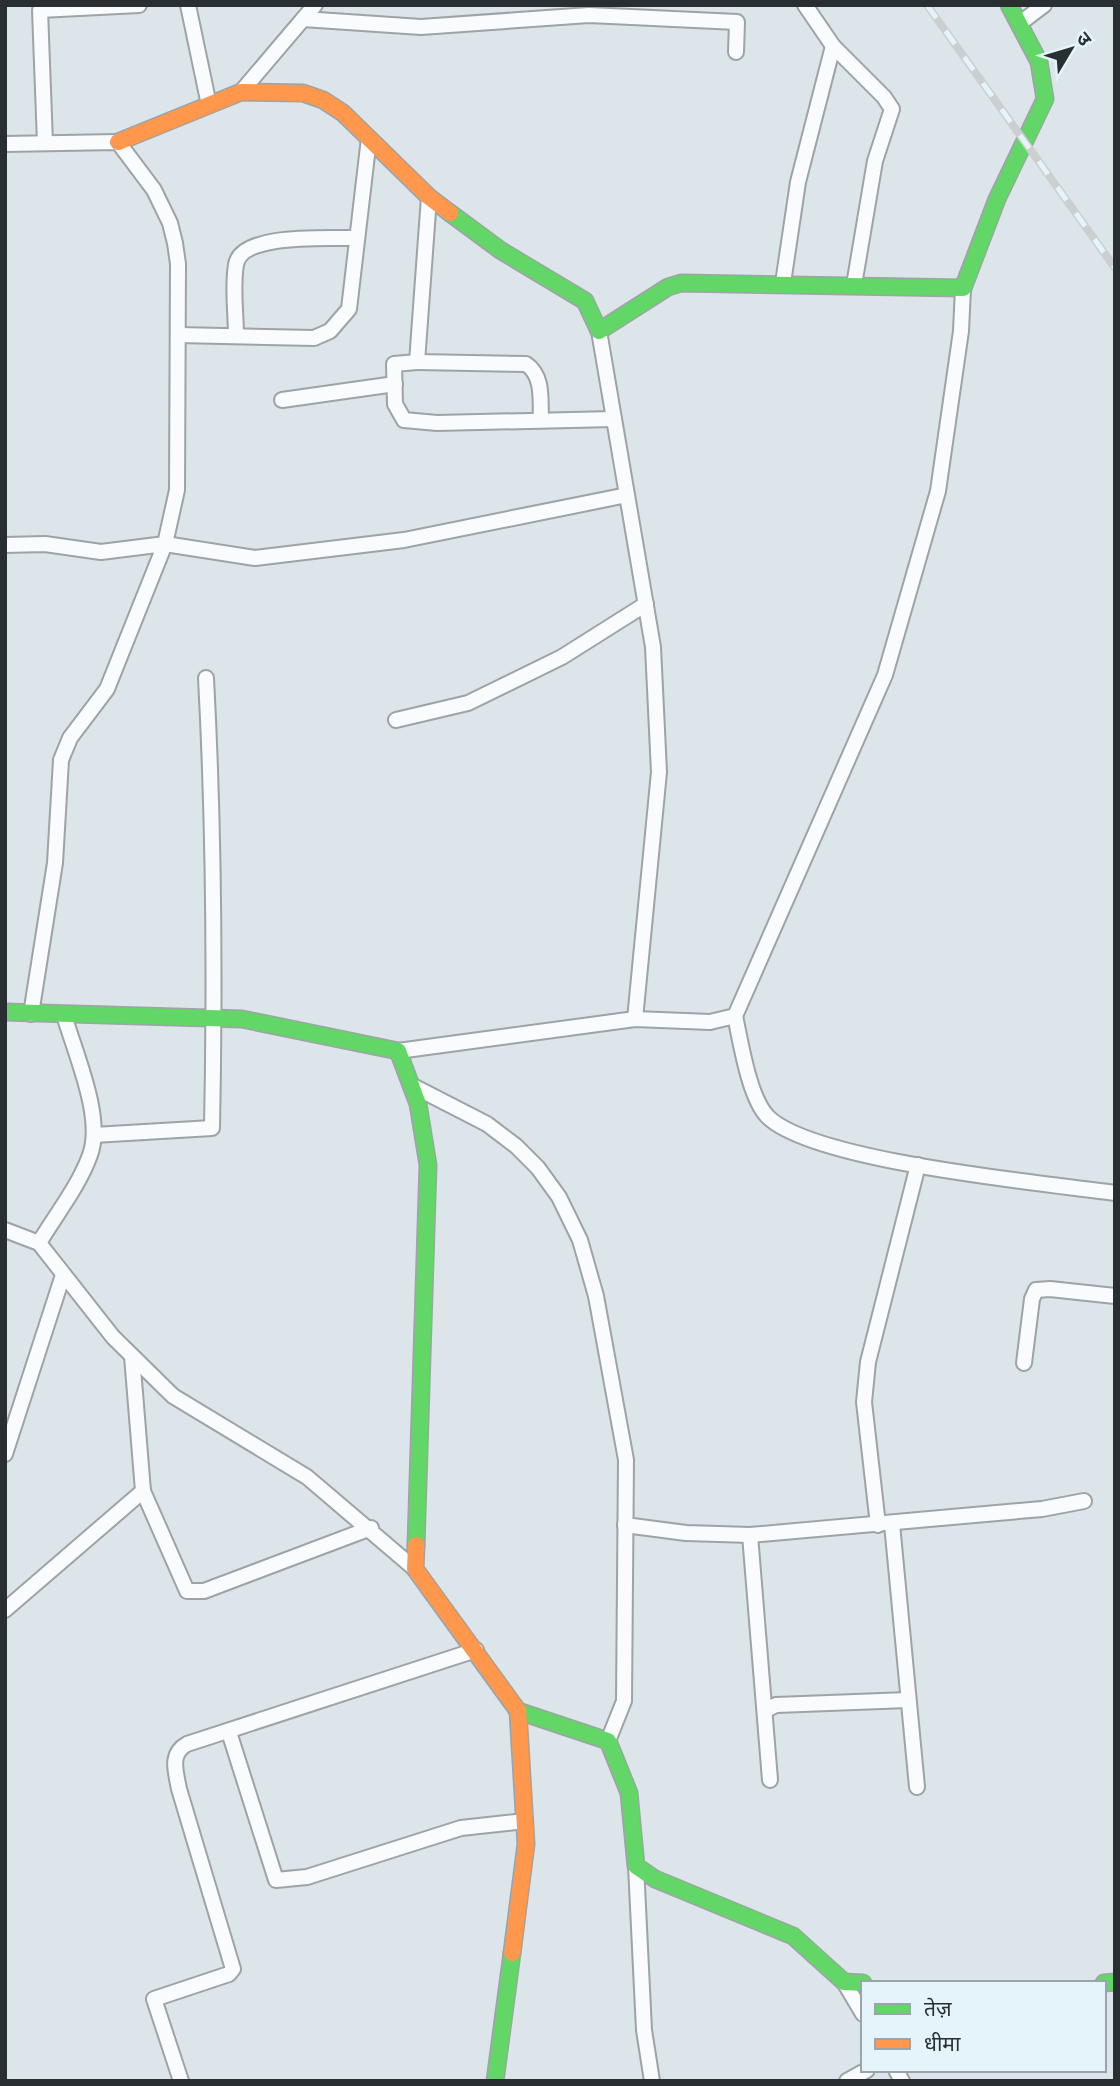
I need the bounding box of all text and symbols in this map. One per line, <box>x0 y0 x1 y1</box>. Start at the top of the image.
north arrow <box>1036 14 1106 84</box>
text: उ <box>1072 27 1097 51</box>
legend <box>861 1981 1106 2072</box>
text: तेज़ <box>924 1996 952 2022</box>
text: धीमा <box>924 2031 961 2057</box>

